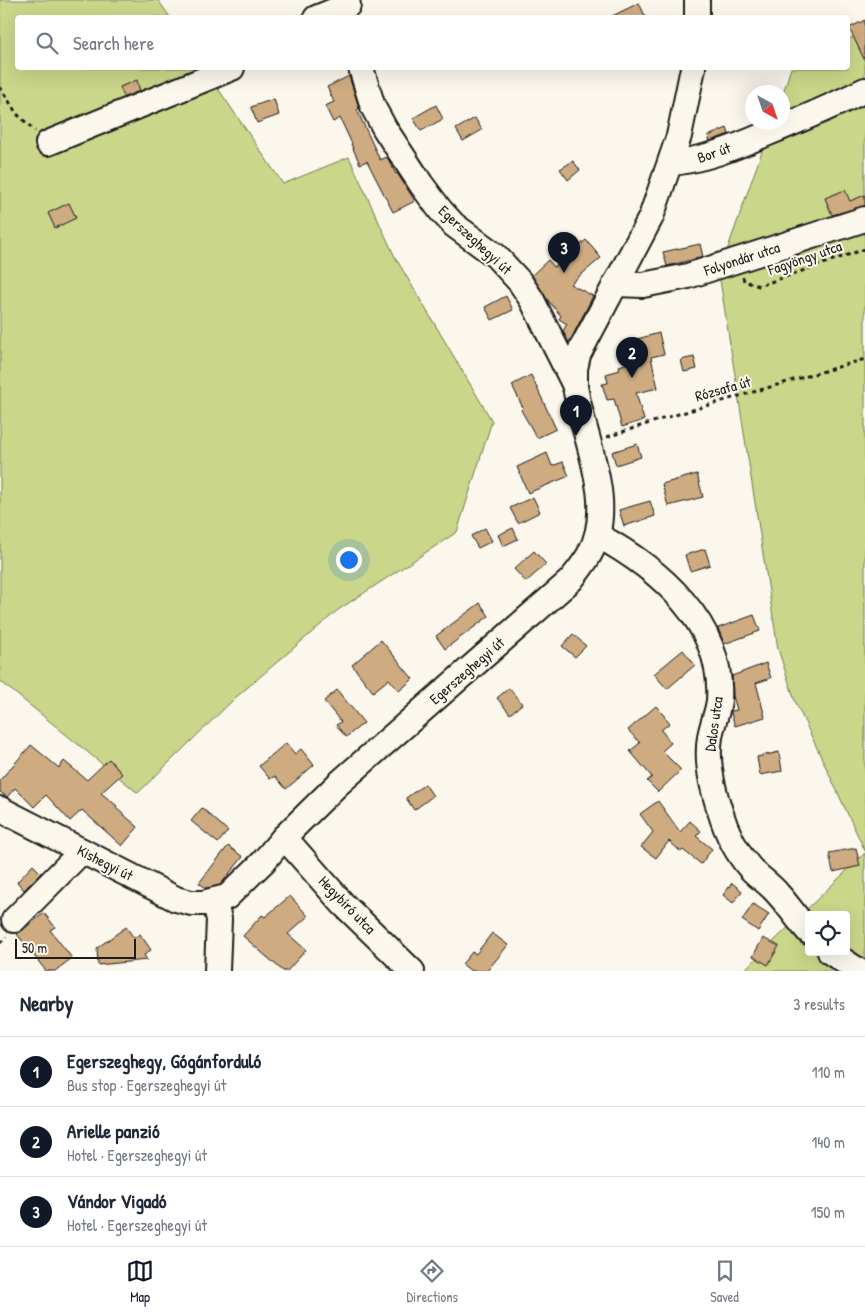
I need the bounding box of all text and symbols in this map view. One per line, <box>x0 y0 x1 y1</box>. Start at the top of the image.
search box <box>15 15 850 70</box>
icon: search <box>33 29 61 57</box>
text: Search here <box>73 30 154 56</box>
north arrow <box>745 85 790 130</box>
street label: Bor út <box>694 137 734 168</box>
street label: Egerszeghegyi út <box>434 200 517 280</box>
pin: 3 <box>548 232 580 273</box>
street label: Fagyöngy utca <box>764 235 845 280</box>
street label: Folyondár utca <box>700 236 783 281</box>
pin: 2 <box>616 337 648 378</box>
street label: Rózsafa út <box>693 370 754 406</box>
pin: 1 <box>560 395 592 436</box>
your location <box>336 547 362 573</box>
street label: Egerszeghegyi út <box>425 632 509 709</box>
street label: Dalos utca <box>699 695 728 753</box>
street label: Kishegyi út <box>74 840 138 886</box>
street label: Hegybíró utca <box>314 871 381 939</box>
map controls <box>805 911 850 956</box>
button: locate <box>805 911 850 956</box>
scale bar <box>15 936 136 959</box>
text: 50 m <box>22 938 47 957</box>
text: Nearby <box>20 989 73 1018</box>
text: 3 results <box>793 993 845 1015</box>
text: Egerszeghegy, Gógánforduló <box>67 1048 261 1074</box>
text: 1 <box>33 1061 39 1083</box>
text: 110 m <box>812 1061 845 1083</box>
text: Bus stop · Egerszeghegyi út <box>67 1074 226 1096</box>
text: Arielle panzió <box>67 1118 160 1144</box>
text: 2 <box>32 1131 40 1153</box>
text: 140 m <box>811 1131 845 1153</box>
text: Hotel · Egerszeghegyi út <box>67 1144 207 1166</box>
text: Vándor Vigadó <box>67 1188 166 1214</box>
text: 3 <box>32 1201 40 1223</box>
text: 150 m <box>811 1201 845 1223</box>
text: Hotel · Egerszeghegyi út <box>67 1214 207 1236</box>
tab: Map <box>126 1257 154 1306</box>
tab: Directions <box>406 1257 458 1306</box>
tab: Saved <box>710 1257 739 1306</box>

